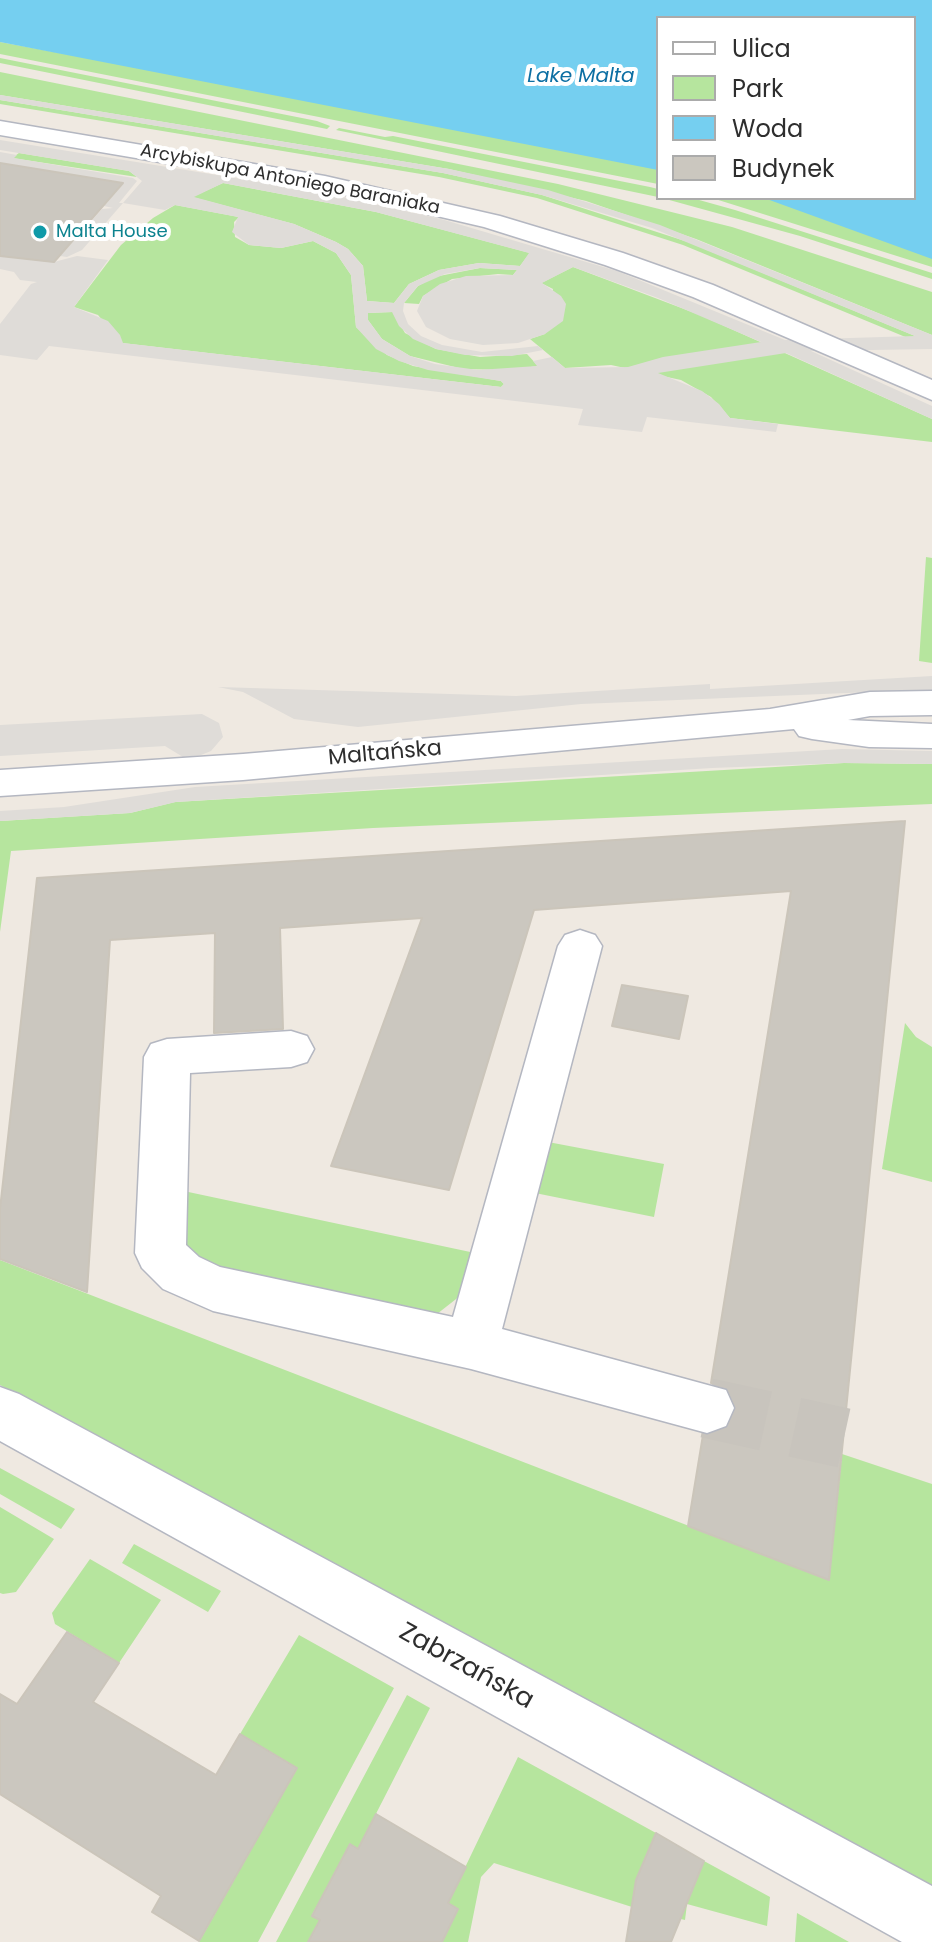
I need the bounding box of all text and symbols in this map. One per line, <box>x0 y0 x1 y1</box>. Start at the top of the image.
legend <box>656 16 916 200</box>
text: Ulica <box>732 32 791 65</box>
water label: Lake Malta <box>527 65 635 89</box>
text: Park <box>732 72 783 105</box>
text: Woda <box>732 112 803 145</box>
street label: Arcybiskupa Antoniego Baraniaka <box>138 140 442 220</box>
text: Budynek <box>732 152 834 185</box>
place label: Malta House <box>56 221 168 243</box>
marker: Malta House <box>31 223 49 241</box>
street label: Maltańska <box>327 736 443 772</box>
street label: Zabrzańska <box>393 1617 539 1717</box>

